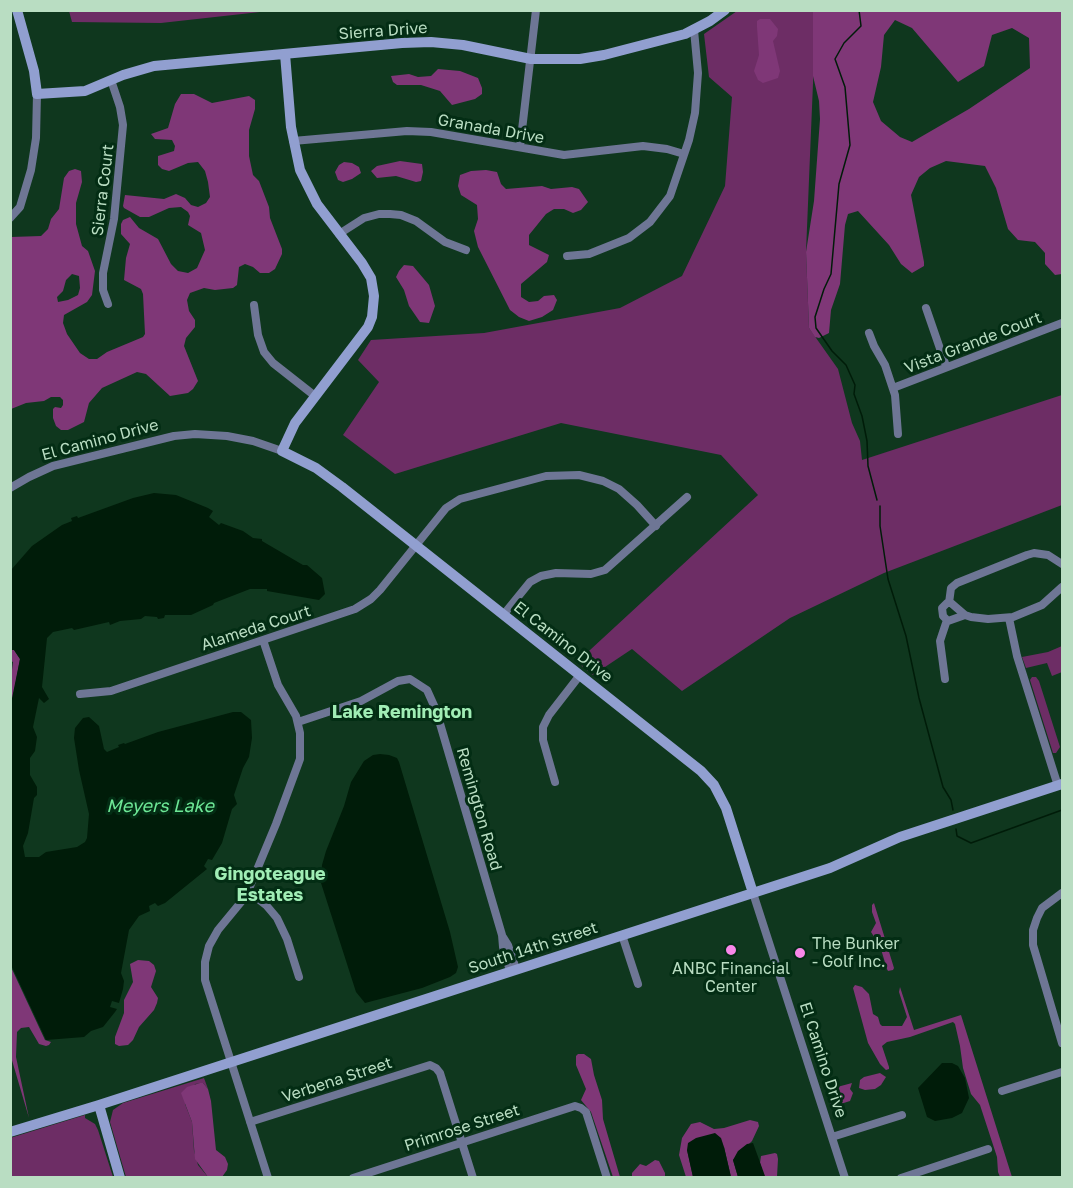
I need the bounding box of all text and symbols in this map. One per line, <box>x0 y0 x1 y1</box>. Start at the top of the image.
street label: Sierra Drive <box>338 18 428 44</box>
street label: Granada Drive <box>436 110 546 148</box>
street label: Sierra Court <box>88 143 118 237</box>
street label: Vista Grande Court <box>902 308 1044 378</box>
street label: El Camino Drive <box>39 415 161 465</box>
street label: El Camino Drive <box>510 597 616 687</box>
street label: Alameda Court <box>199 601 313 655</box>
district label: Lake Remington <box>332 701 472 723</box>
street label: Remington Road <box>452 745 506 873</box>
water label: Meyers Lake <box>106 795 214 817</box>
district label: Gingoteague Estates <box>214 863 326 906</box>
street label: South 14th Street <box>466 918 600 978</box>
place label: The Bunker - Golf Inc. <box>812 934 900 972</box>
marker: ANBC Financial Center <box>724 943 738 957</box>
marker: The Bunker - Golf Inc. <box>793 946 807 960</box>
place label: ANBC Financial Center <box>672 959 790 997</box>
street label: El Camino Drive <box>795 1000 851 1120</box>
street label: Verbena Street <box>280 1053 394 1107</box>
street label: Primrose Street <box>402 1100 522 1156</box>

